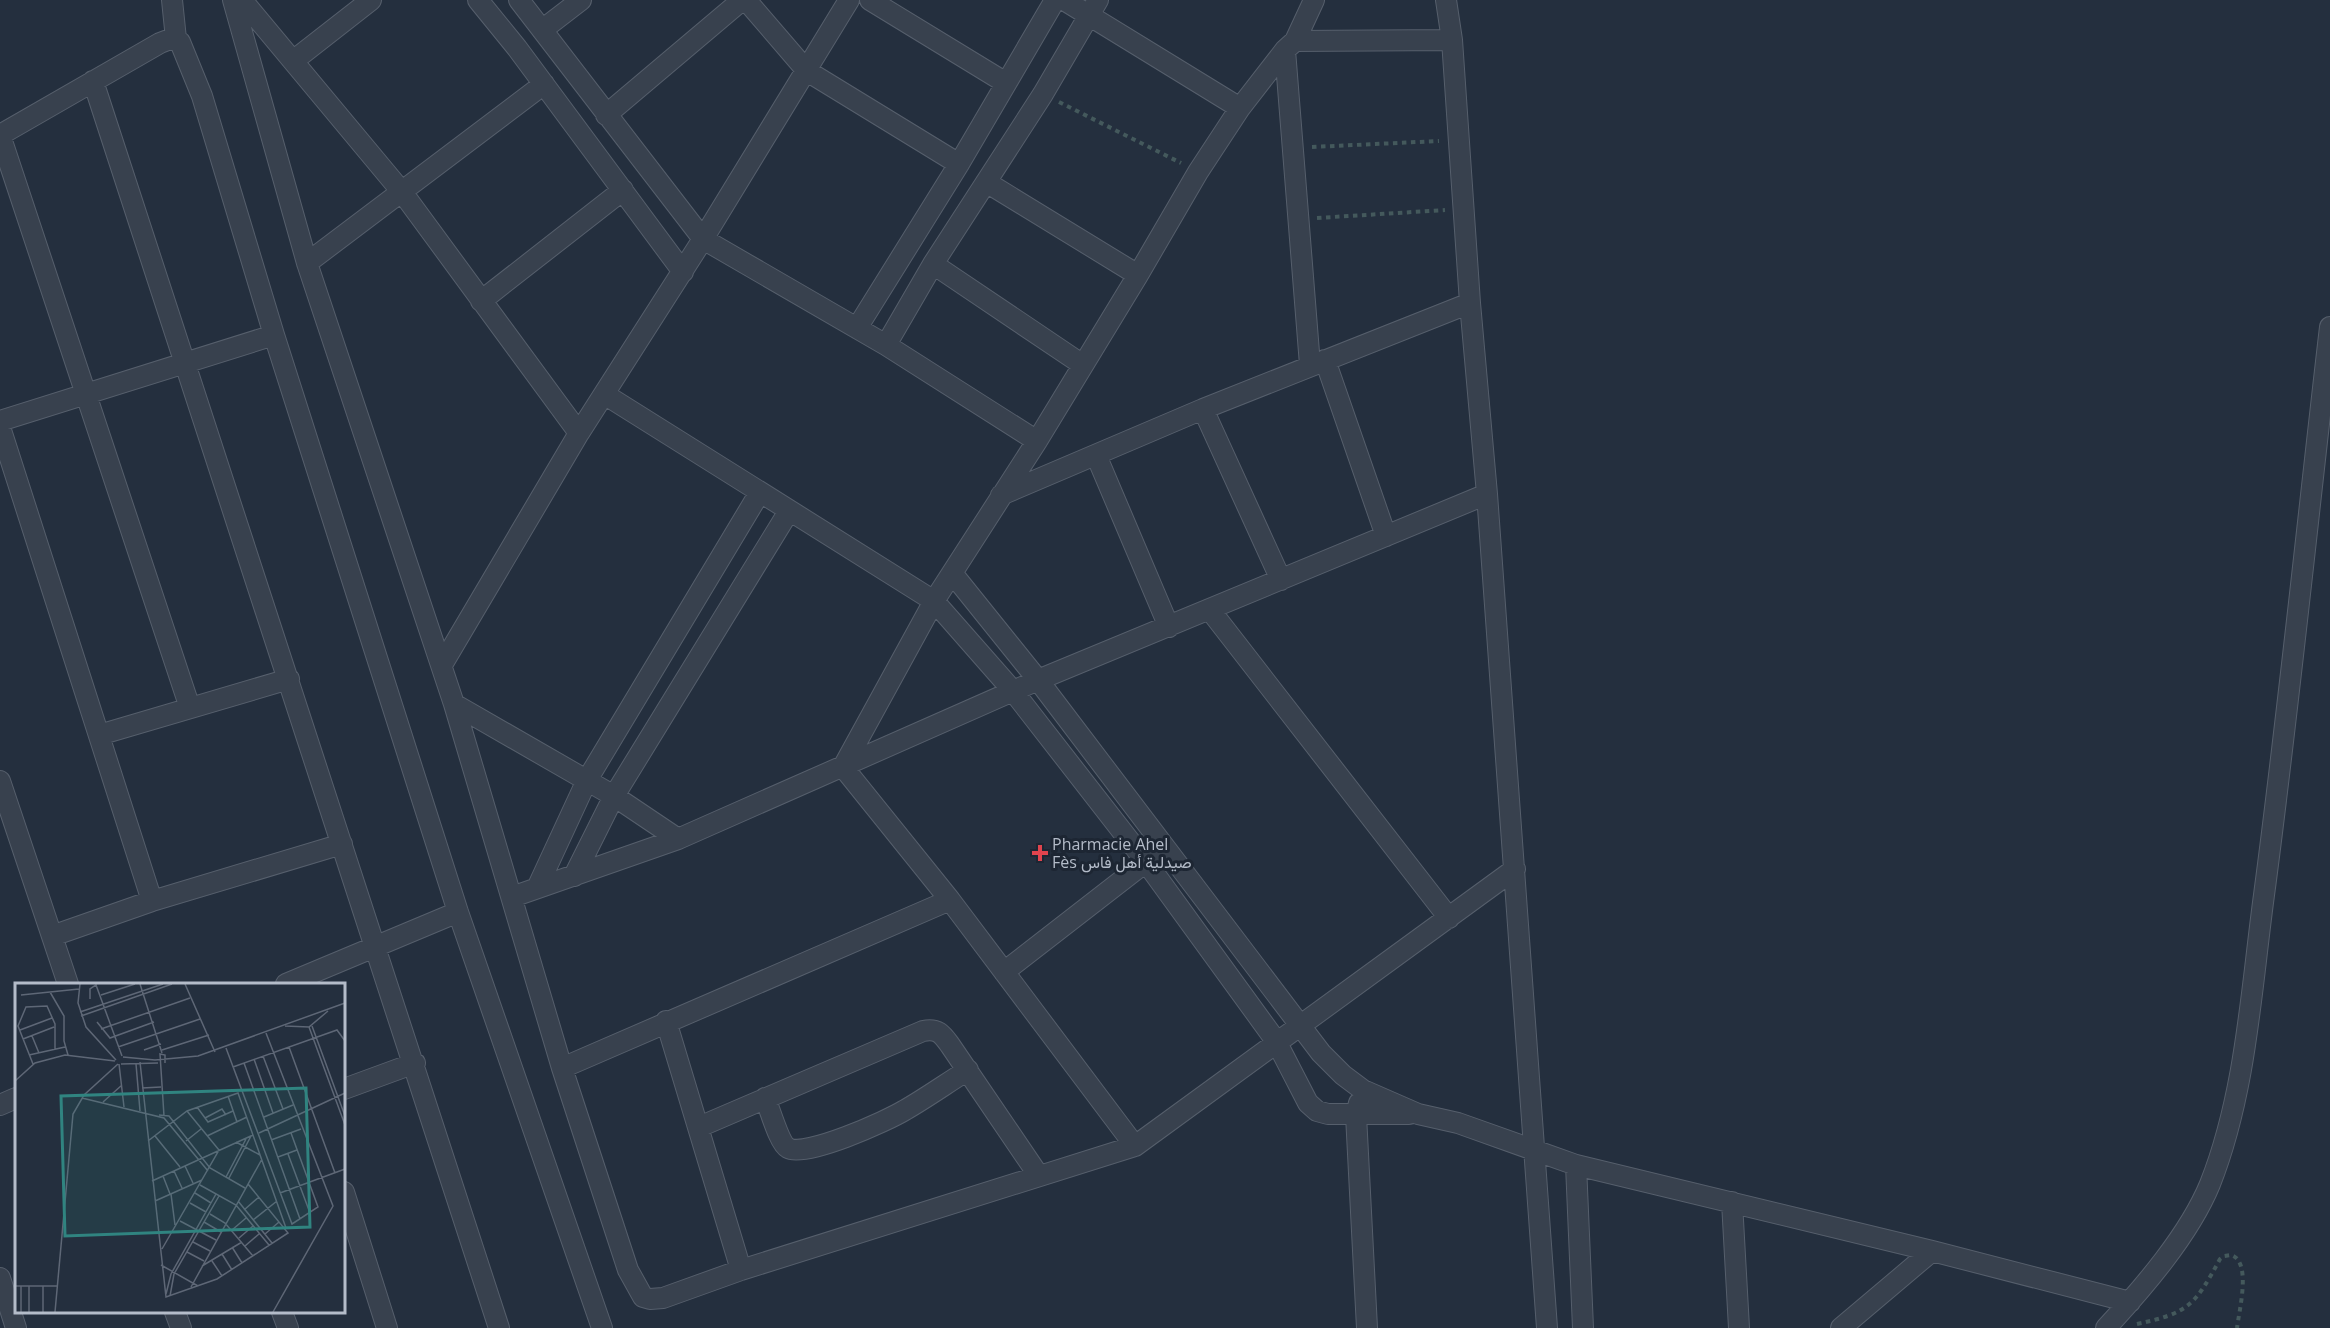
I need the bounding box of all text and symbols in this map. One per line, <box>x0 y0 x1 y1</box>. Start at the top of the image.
place label: Pharmacie Ahel Fès صيدلية أهل فاس <box>1052 833 1192 873</box>
marker: Pharmacie Ahel Fès صيدلية أهل فاس <box>1033 846 1047 860</box>
inset map <box>15 983 345 1313</box>

